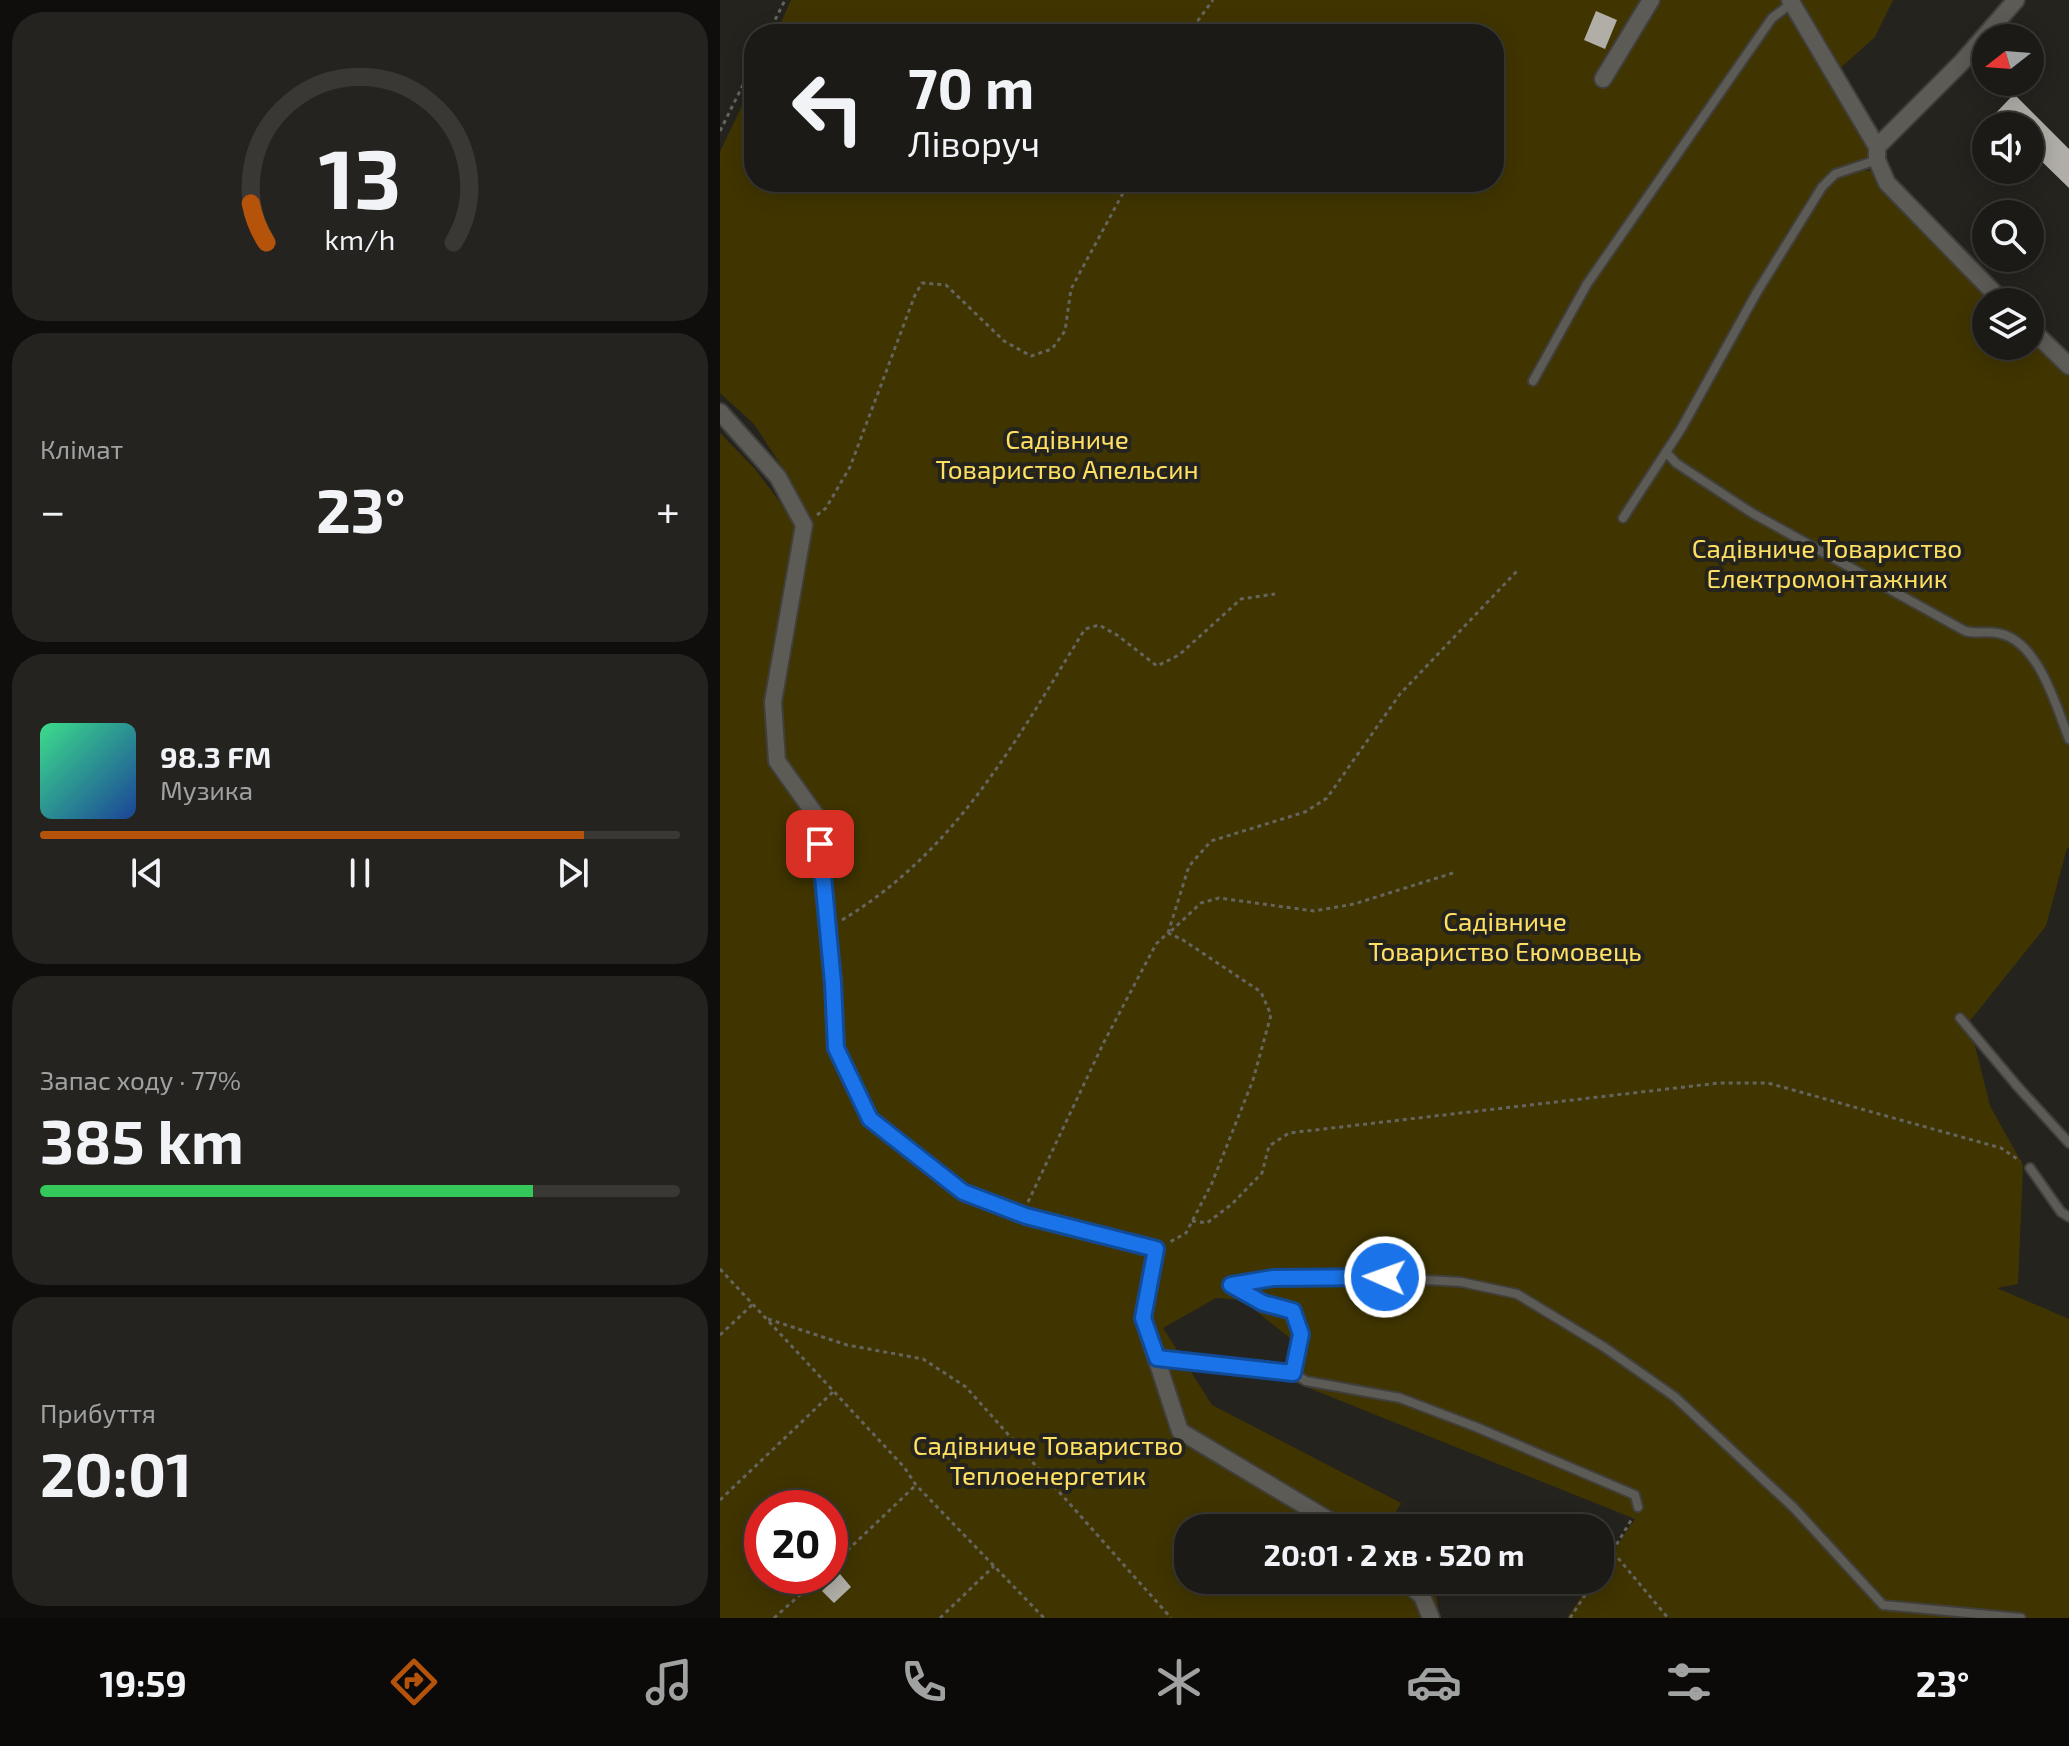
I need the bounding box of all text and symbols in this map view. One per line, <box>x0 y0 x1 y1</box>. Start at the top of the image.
north arrow <box>1972 24 2044 96</box>
map controls <box>1972 24 2044 360</box>
text: 70 m <box>908 53 1034 120</box>
icon: left <box>776 56 880 160</box>
button: sound <box>1972 112 2044 184</box>
text: Ліворуч <box>908 121 1040 164</box>
text: 13 <box>318 125 402 225</box>
button: search <box>1972 200 2044 272</box>
text: km/h <box>325 221 395 256</box>
button: layers <box>1972 288 2044 360</box>
park label: Садівниче Товариство Апельсин <box>935 423 1199 484</box>
text: Клімат <box>40 433 123 464</box>
text: 23° <box>316 473 406 545</box>
text: − <box>40 483 66 536</box>
text: + <box>656 483 680 536</box>
park label: Садівниче Товариство Електромонтажник <box>1692 532 1962 593</box>
text: 98.3 FM <box>160 738 271 774</box>
text: Музика <box>160 774 253 805</box>
pin <box>786 810 854 878</box>
icon: arrive <box>798 822 842 866</box>
icon: previous <box>125 851 169 895</box>
icon: pause <box>338 851 382 895</box>
icon: next <box>551 851 595 895</box>
park label: Садівниче Товариство Еюмовець <box>1368 905 1642 966</box>
text: Запас ходу · 77% <box>40 1064 241 1095</box>
text: 385 km <box>40 1104 244 1176</box>
position arrow <box>1343 1235 1427 1319</box>
text: Прибуття <box>40 1397 156 1428</box>
park label: Садівниче Товариство Теплоенергетик <box>913 1429 1183 1490</box>
text: 20:01 <box>40 1437 192 1509</box>
speed limit sign: 20 <box>744 1490 848 1594</box>
text: 20:01 · 2 хв · 520 m <box>1264 1536 1524 1572</box>
icon: directions <box>386 1654 442 1710</box>
icon: music <box>641 1654 697 1710</box>
icon: phone <box>896 1654 952 1710</box>
icon: climate <box>1151 1654 1207 1710</box>
icon: car <box>1406 1654 1462 1710</box>
icon: filters <box>1661 1654 1717 1710</box>
text: 19:59 <box>100 1661 187 1704</box>
text: 23° <box>1916 1661 1969 1704</box>

